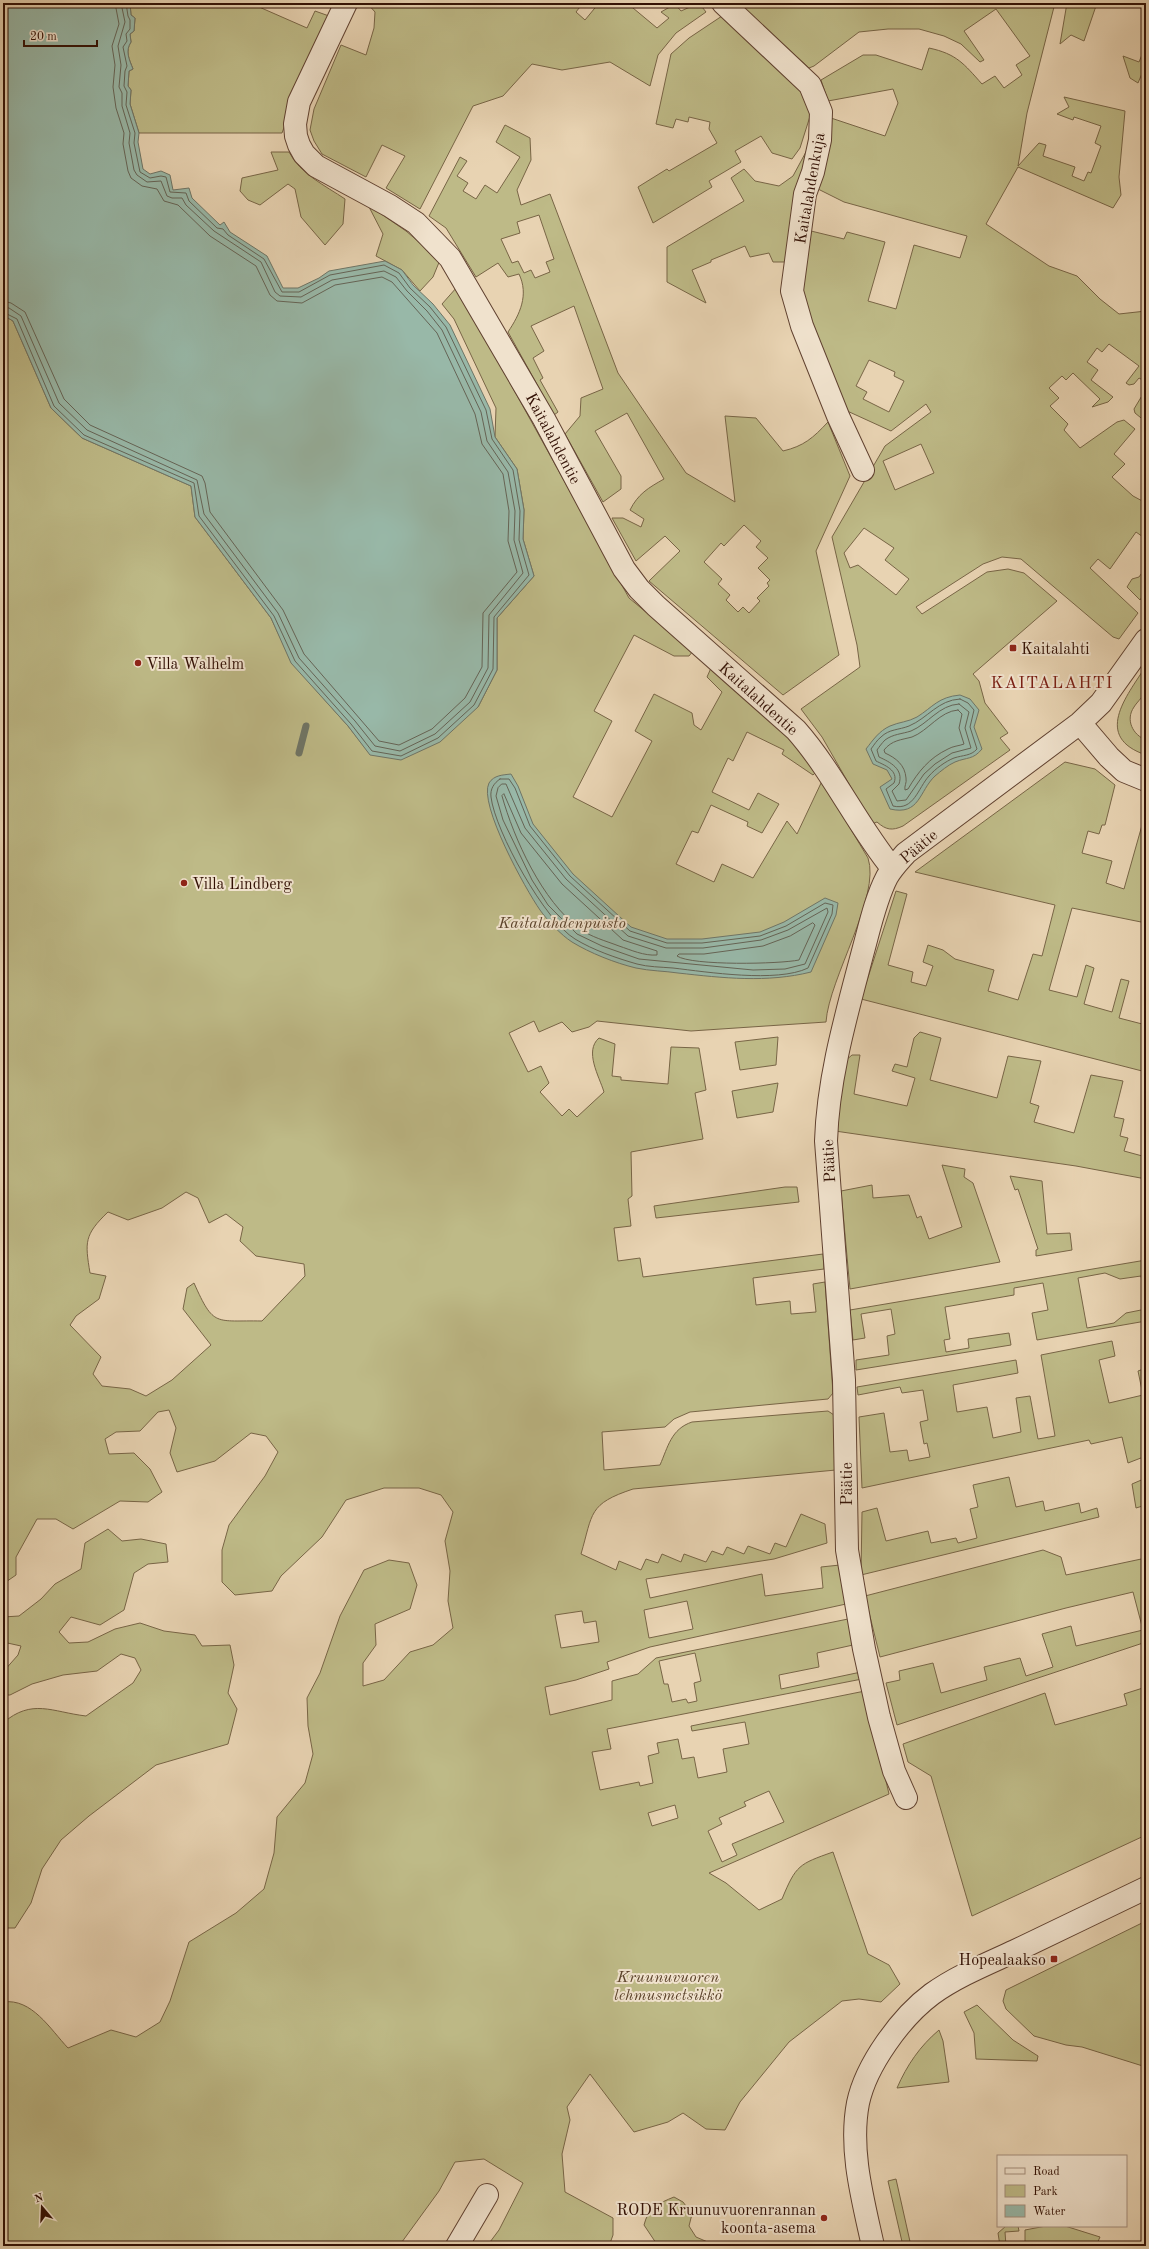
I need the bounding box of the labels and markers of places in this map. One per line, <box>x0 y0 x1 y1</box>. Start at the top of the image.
place label: Kaitalahti <box>1021 642 1090 658</box>
marker: Kaitalahti <box>1008 643 1018 653</box>
place label: Villa Walhelm <box>146 657 244 673</box>
marker: Villa Walhelm <box>133 658 143 668</box>
place label: Villa Lindberg <box>192 877 292 893</box>
marker: Villa Lindberg <box>179 878 189 888</box>
place label: Hopealaakso <box>959 1953 1046 1969</box>
marker: Hopealaakso <box>1049 1954 1059 1964</box>
place label: RODE Kruunuvuorenrannan koonta-asema <box>617 2203 816 2237</box>
marker: RODE Kruunuvuorenrannan koonta-asema <box>819 2213 829 2223</box>

